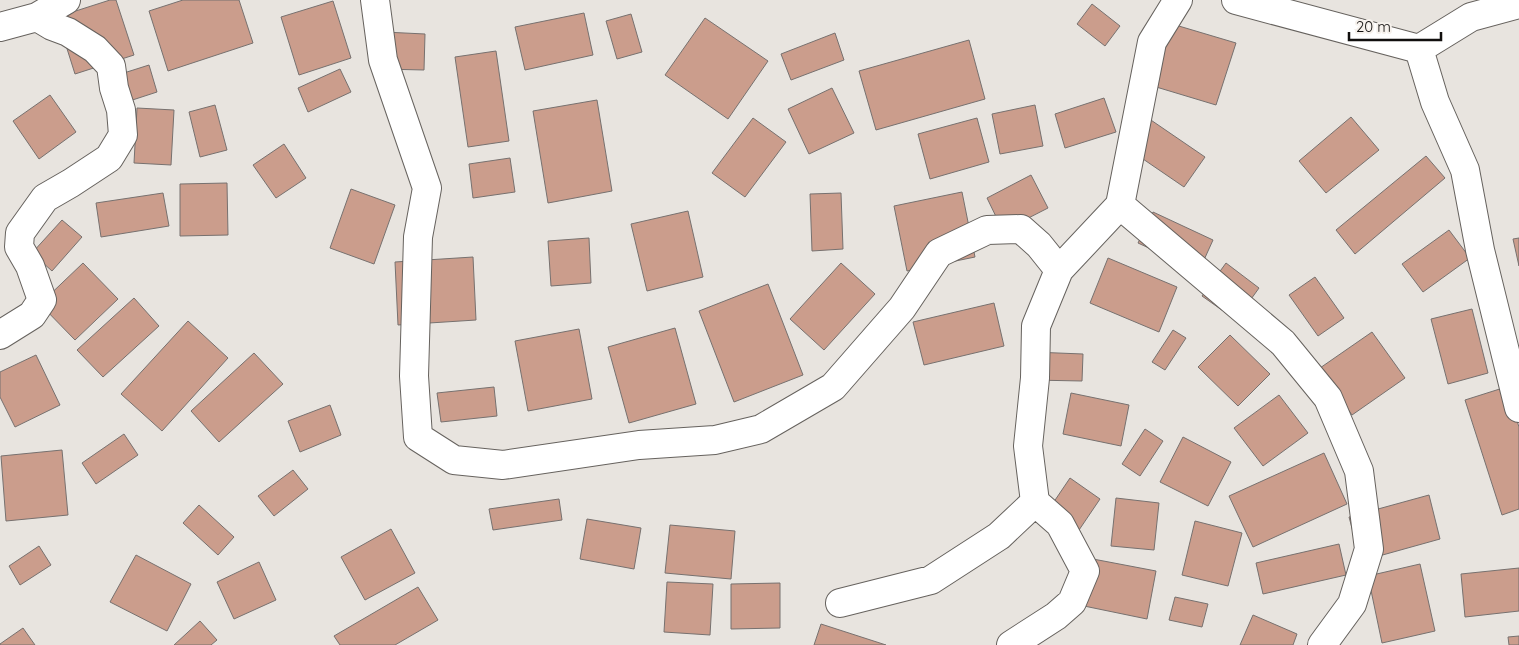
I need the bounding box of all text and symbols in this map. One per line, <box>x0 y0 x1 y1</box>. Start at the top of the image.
scale bar <box>1349 10 1442 42</box>
text: 20 m <box>1356 17 1391 36</box>

